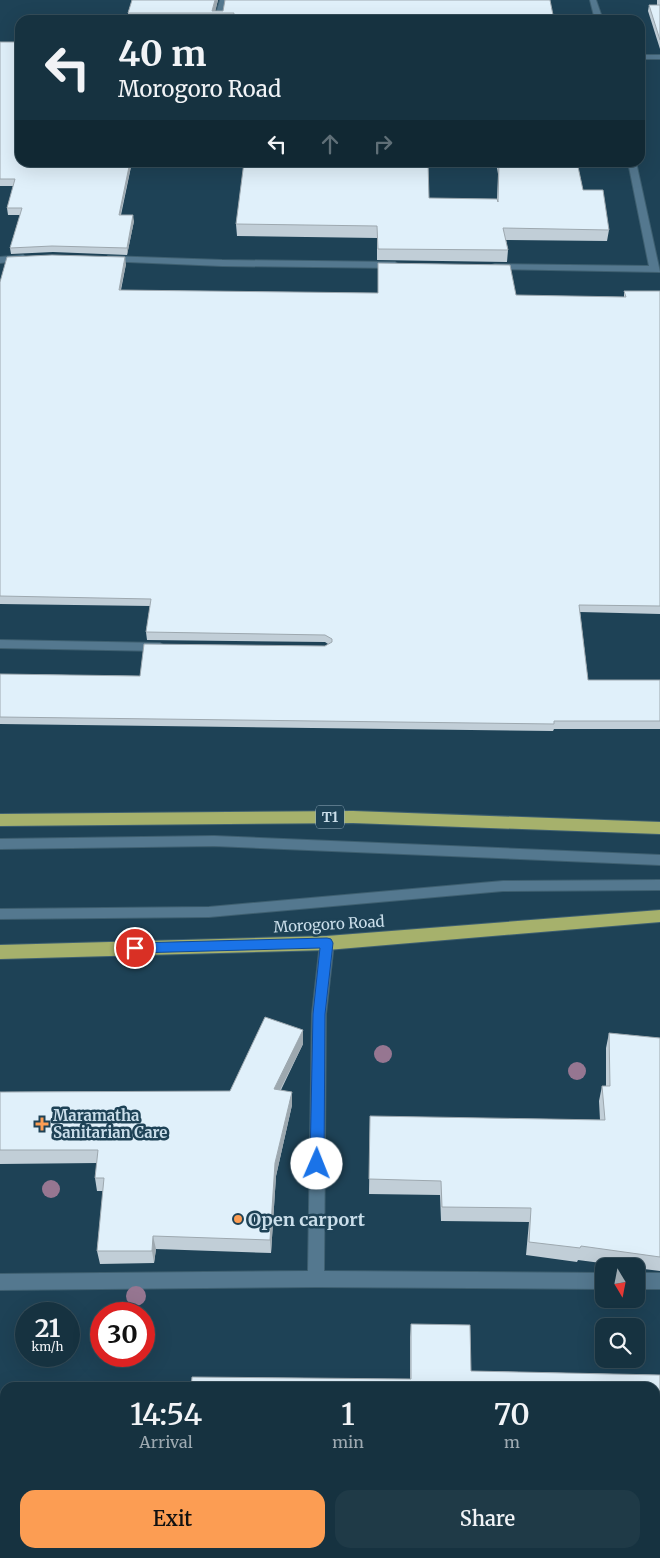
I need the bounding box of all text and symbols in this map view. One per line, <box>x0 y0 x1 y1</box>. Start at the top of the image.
text: 40 m <box>118 32 206 76</box>
icon: left <box>35 35 100 100</box>
text: Morogoro Road <box>118 75 281 103</box>
icon: left <box>263 130 291 158</box>
icon: ahead <box>316 130 344 158</box>
icon: right <box>369 130 397 158</box>
road number: T1 <box>316 806 344 829</box>
street label: Morogoro Road <box>273 912 385 936</box>
pin <box>114 927 156 969</box>
icon: arrive <box>121 934 149 962</box>
place label: Maramatha Sanitarian Care <box>53 1106 167 1142</box>
marker: Maramatha Sanitarian Care <box>35 1117 49 1131</box>
position arrow <box>290 1137 342 1189</box>
place label: Open carport <box>248 1208 366 1231</box>
marker: Open carport <box>232 1213 244 1225</box>
north arrow <box>595 1258 645 1308</box>
map controls <box>595 1258 645 1368</box>
speed limit sign: 30 <box>90 1302 155 1367</box>
text: 21 <box>35 1312 60 1344</box>
button: search <box>595 1318 645 1368</box>
text: km/h <box>32 1339 63 1354</box>
text: 14:54 <box>130 1395 202 1433</box>
text: 1 <box>341 1395 355 1433</box>
text: 70 <box>494 1395 530 1433</box>
text: Arrival <box>139 1432 193 1452</box>
text: min <box>332 1432 364 1452</box>
text: m <box>504 1432 520 1452</box>
button: Exit <box>20 1490 325 1548</box>
button: Share <box>335 1490 640 1548</box>

